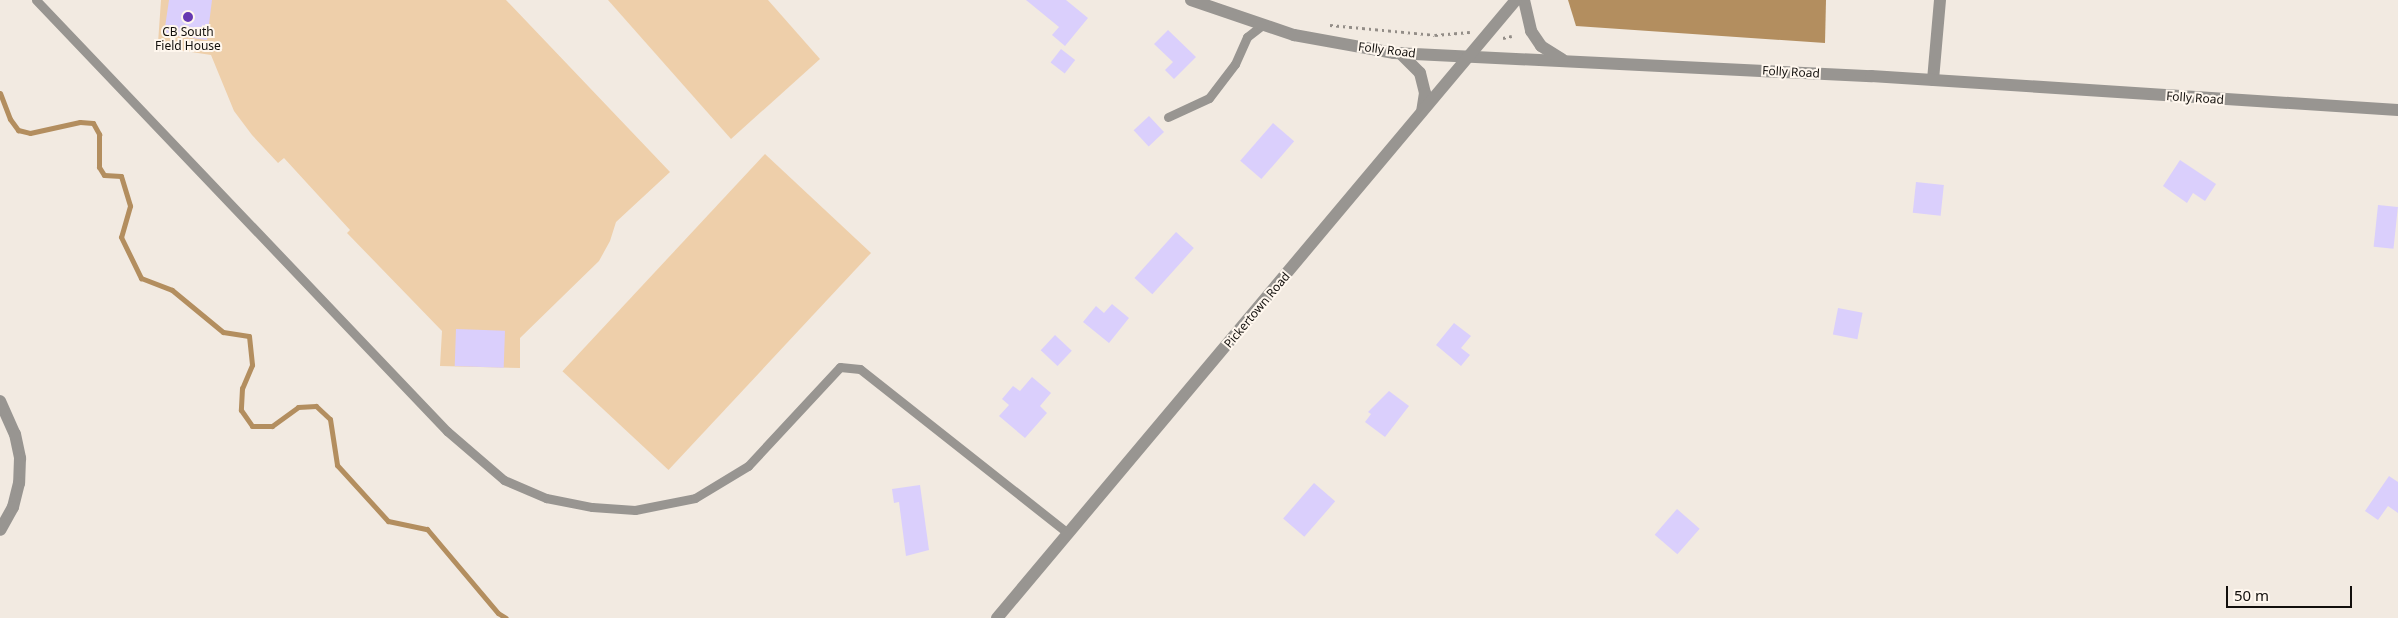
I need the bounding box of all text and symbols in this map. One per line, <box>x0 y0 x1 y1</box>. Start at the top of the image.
marker: CB South Field House <box>182 11 194 23</box>
place label: CB South Field House <box>155 25 221 53</box>
street label: Folly Road <box>1357 39 1417 61</box>
street label: Folly Road <box>1762 63 1820 81</box>
street label: Folly Road <box>2166 89 2224 107</box>
street label: Pickertown Road <box>1221 269 1293 351</box>
scale bar <box>2228 576 2354 608</box>
text: 50 m <box>2234 585 2269 605</box>

